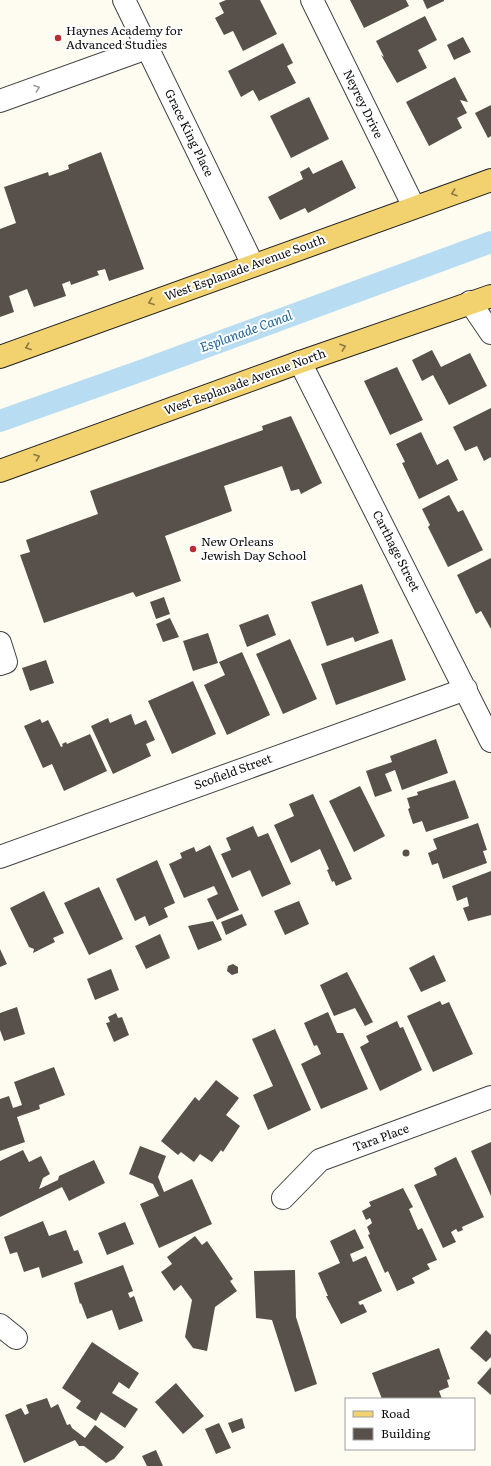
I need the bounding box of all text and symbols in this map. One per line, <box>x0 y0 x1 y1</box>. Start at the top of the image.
place label: Haynes Academy for Advanced Studies <box>66 21 183 53</box>
marker: Haynes Academy for Advanced Studies <box>53 33 63 43</box>
street label: Neyrey Drive <box>339 66 388 141</box>
one-way arrow <box>33 84 40 93</box>
street label: Grace King Place <box>161 86 219 179</box>
one-way arrow <box>451 189 458 197</box>
street label: West Esplanade Avenue South <box>162 229 328 305</box>
one-way arrow <box>147 298 154 306</box>
water label: Esplanade Canal <box>197 305 295 356</box>
one-way arrow <box>25 342 32 350</box>
street label: West Esplanade Avenue North <box>161 343 328 419</box>
one-way arrow <box>340 343 347 351</box>
one-way arrow <box>33 454 40 462</box>
street label: Carthage Street <box>369 507 425 594</box>
place label: New Orleans Jewish Day School <box>201 532 307 564</box>
marker: New Orleans Jewish Day School <box>188 544 198 554</box>
street label: Scofield Street <box>191 749 274 794</box>
street label: Tara Place <box>350 1119 411 1156</box>
legend <box>345 1398 475 1450</box>
text: Road <box>381 1404 411 1422</box>
text: Building <box>381 1424 431 1442</box>

